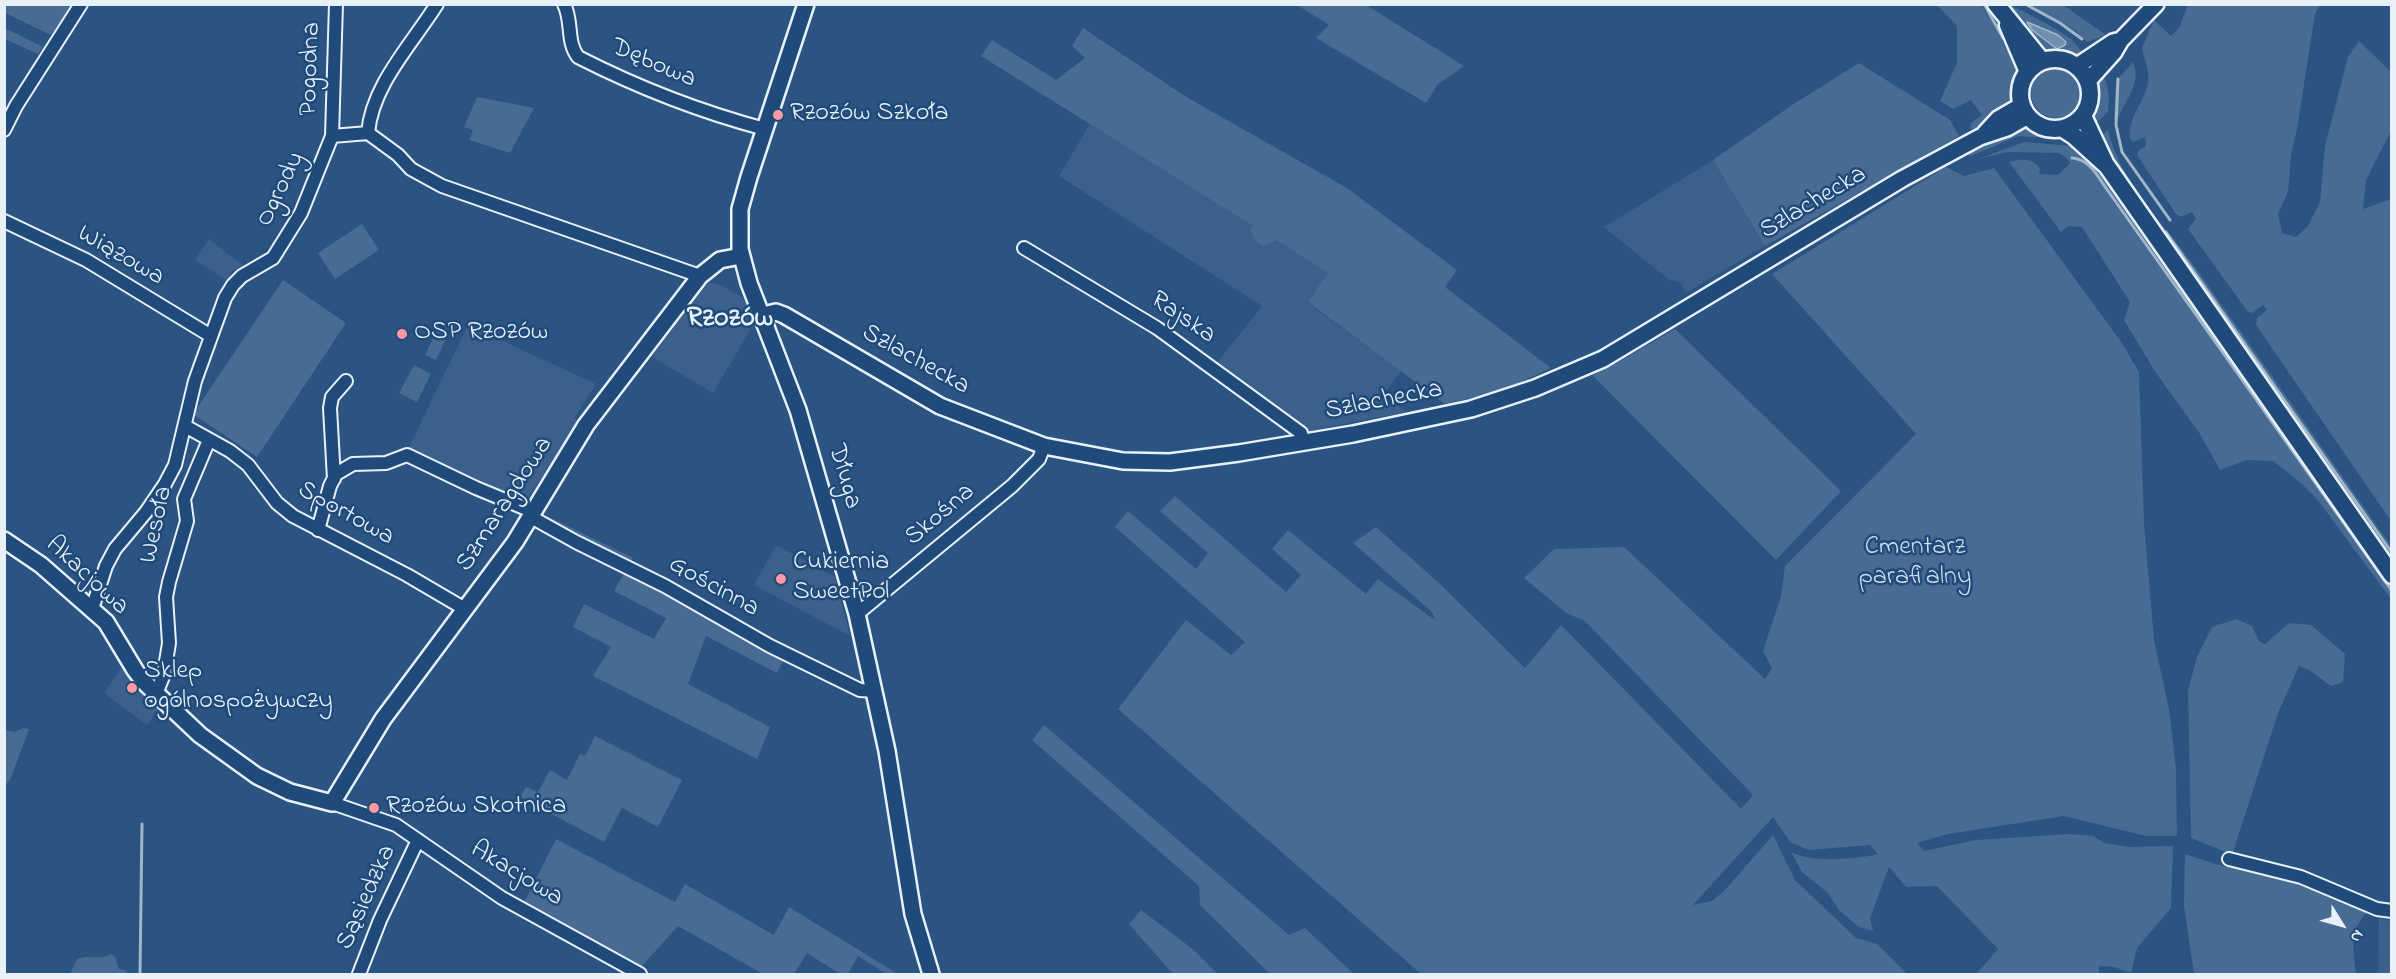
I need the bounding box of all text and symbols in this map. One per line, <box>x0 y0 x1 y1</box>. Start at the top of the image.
street label: Pogodna <box>295 22 329 116</box>
street label: Dębowa <box>606 33 700 97</box>
place label: Rzozów Szkoła <box>790 99 948 131</box>
marker: Rzozów Szkoła <box>771 108 785 122</box>
street label: Ogrody <box>251 147 313 233</box>
street label: Szlachecka <box>1755 160 1873 248</box>
street label: Wiązowa <box>71 220 169 294</box>
street label: Rajska <box>1143 286 1221 352</box>
district label: Rzozów <box>687 303 773 337</box>
place label: OSP Rzozów <box>414 318 548 350</box>
street label: Szlachecka <box>856 319 974 403</box>
marker: OSP Rzozów <box>395 327 409 341</box>
street label: Szlachecka <box>1323 375 1445 429</box>
street label: Szmaragdowa <box>451 432 561 578</box>
street label: Długa <box>819 441 867 513</box>
street label: Sportowa <box>291 476 399 554</box>
street label: Skośna <box>900 478 982 554</box>
street label: Wesoła <box>135 484 181 566</box>
street label: Akacjowa <box>38 531 134 623</box>
park label: Cmentarz parafialny <box>1859 533 1971 594</box>
place label: Cukiernia SweetPol <box>793 548 889 610</box>
street label: Gościnna <box>662 550 764 626</box>
marker: Cukiernia SweetPol <box>774 572 788 586</box>
place label: Sklep ogólnospożywczy <box>144 657 333 718</box>
marker: Sklep ogólnospożywczy <box>125 681 139 695</box>
place label: Rzozów Skotnica <box>386 792 566 824</box>
marker: Rzozów Skotnica <box>367 801 381 815</box>
street label: Akacjowa <box>464 835 568 915</box>
street label: Sąsiedzka <box>331 841 405 955</box>
north arrow <box>2312 895 2372 955</box>
text: N <box>2344 924 2369 947</box>

